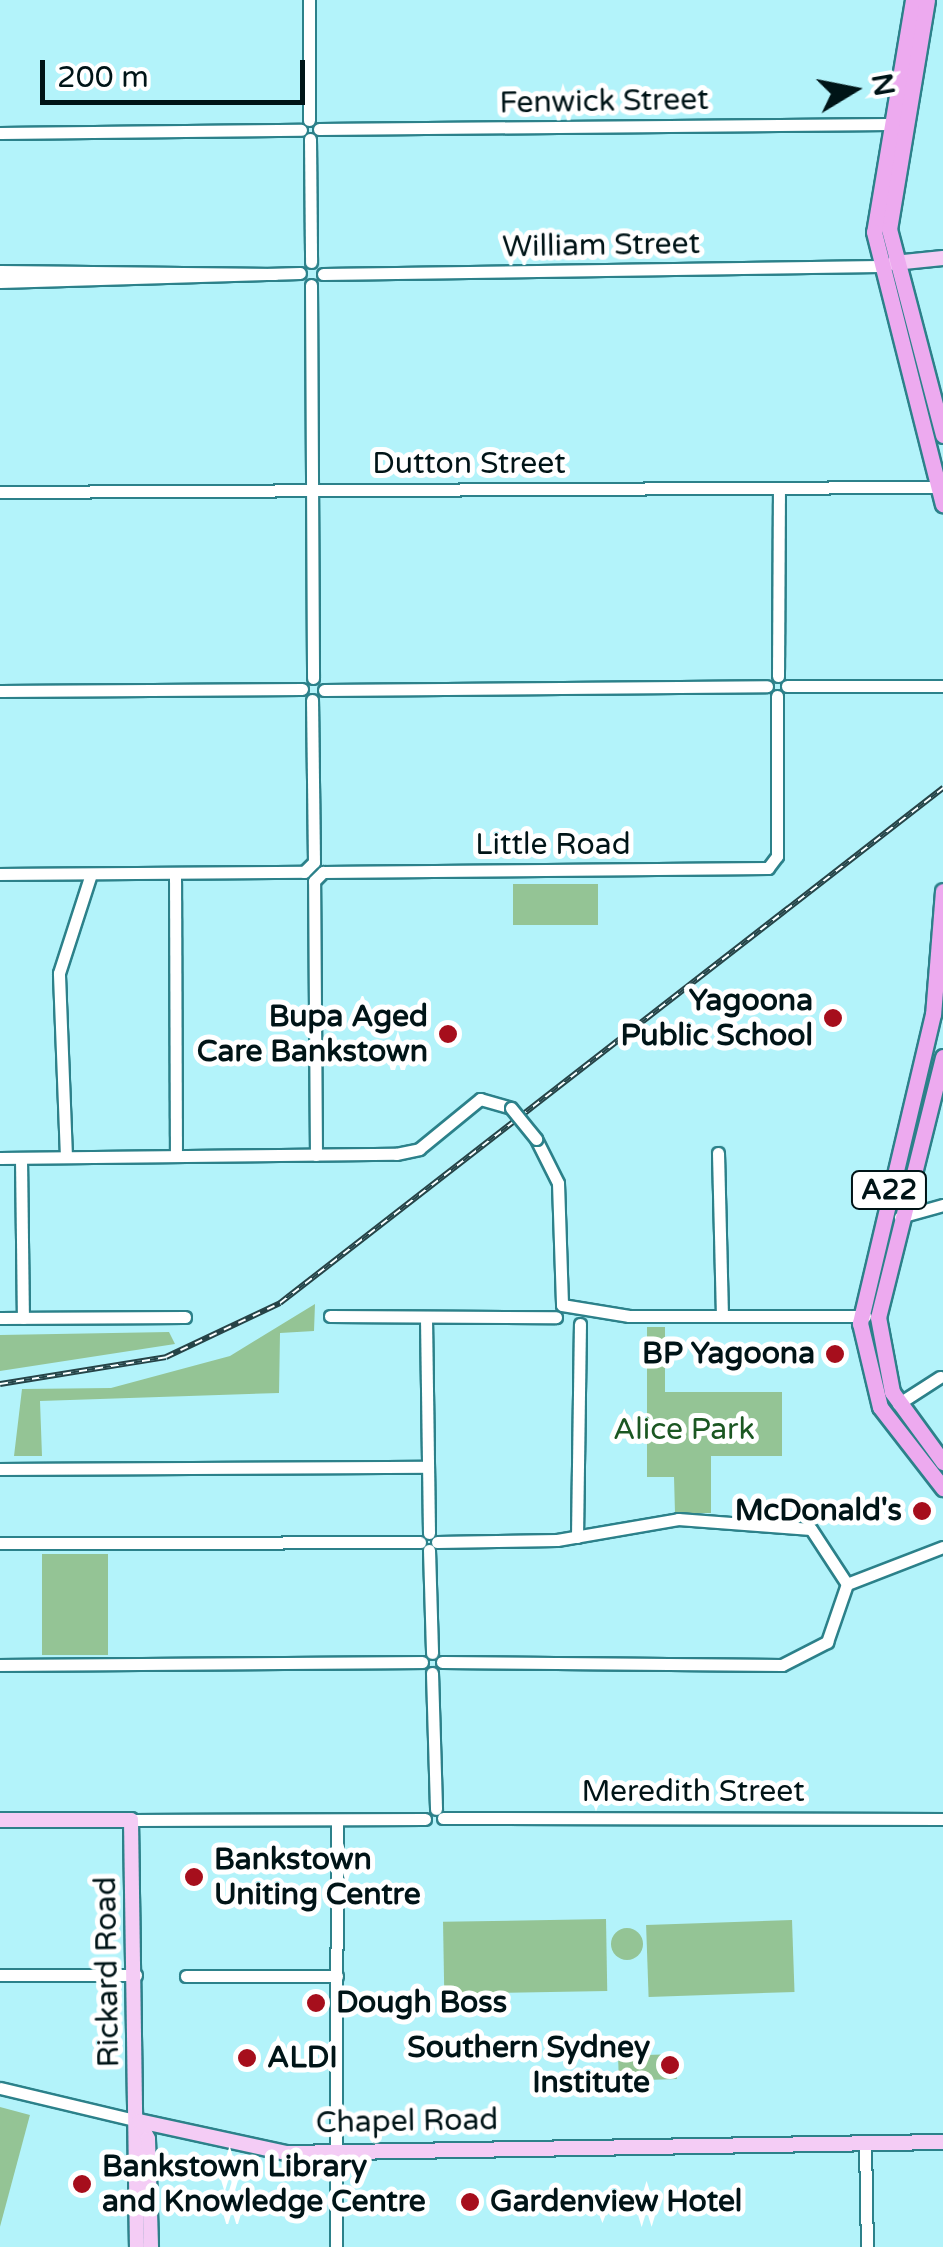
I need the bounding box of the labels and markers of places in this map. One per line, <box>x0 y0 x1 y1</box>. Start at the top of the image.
place label: Yagoona Public School <box>620 983 813 1054</box>
place label: Bupa Aged Care Bankstown <box>197 999 428 1070</box>
marker: Yagoona Public School <box>822 1007 844 1029</box>
marker: Bupa Aged Care Bankstown <box>437 1023 459 1045</box>
place label: BP Yagoona <box>642 1336 815 1372</box>
marker: BP Yagoona <box>824 1343 846 1365</box>
place label: McDonald's <box>735 1493 902 1529</box>
marker: McDonald's <box>911 1500 933 1522</box>
place label: Bankstown Uniting Centre <box>214 1842 421 1912</box>
marker: Bankstown Uniting Centre <box>183 1866 205 1888</box>
place label: Dough Boss <box>336 1985 507 2021</box>
marker: Dough Boss <box>305 1992 327 2014</box>
place label: Southern Sydney Institute <box>407 2030 650 2100</box>
place label: ALDI <box>267 2040 338 2076</box>
marker: ALDI <box>236 2047 258 2069</box>
marker: Southern Sydney Institute <box>659 2054 681 2076</box>
place label: Bankstown Library and Knowledge Centre <box>102 2149 426 2220</box>
marker: Bankstown Library and Knowledge Centre <box>71 2173 93 2195</box>
place label: Gardenview Hotel <box>490 2184 742 2220</box>
marker: Gardenview Hotel <box>459 2191 481 2213</box>

